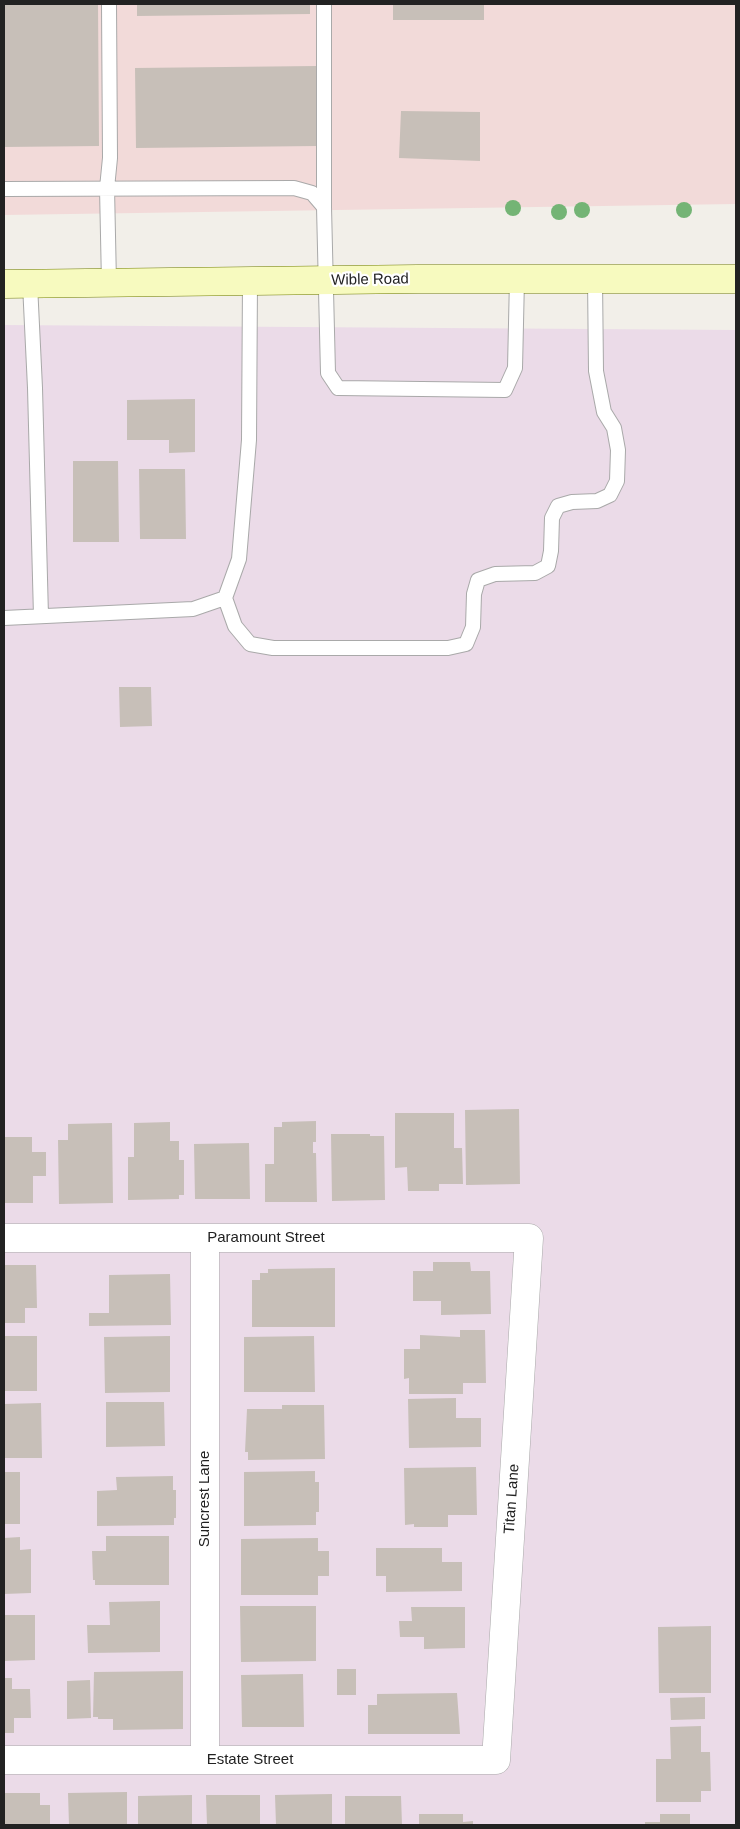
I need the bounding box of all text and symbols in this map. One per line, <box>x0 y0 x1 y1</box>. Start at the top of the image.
street label: Wible Road <box>331 270 409 290</box>
street label: Paramount Street <box>207 1229 325 1247</box>
street label: Suncrest Lane <box>196 1451 214 1547</box>
street label: Titan Lane <box>501 1463 523 1535</box>
street label: Estate Street <box>207 1751 293 1769</box>

